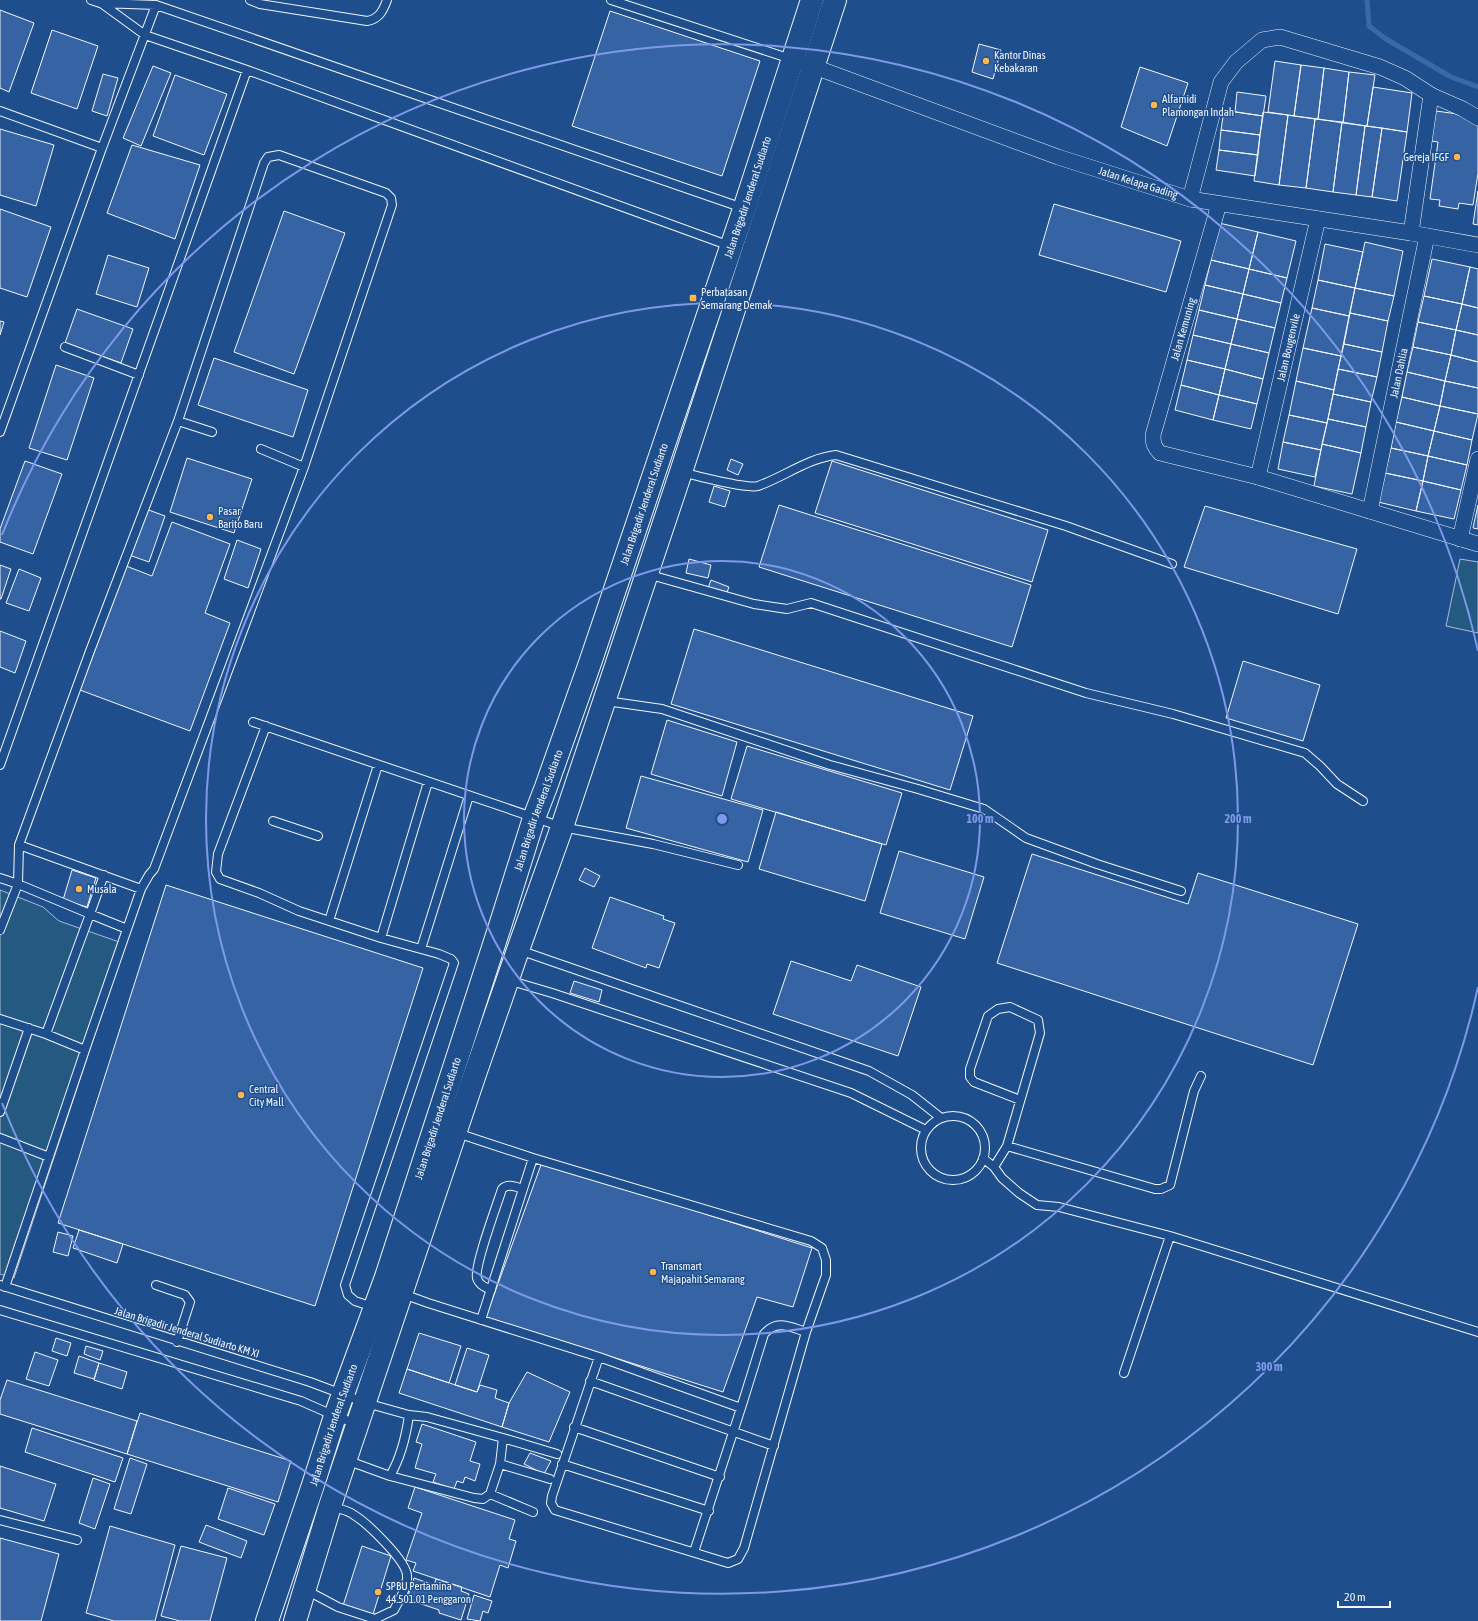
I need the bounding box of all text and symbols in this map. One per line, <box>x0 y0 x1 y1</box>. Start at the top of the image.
place label: Kantor Dinas Kebakaran <box>994 49 1046 74</box>
marker: Kantor Dinas Kebakaran <box>981 56 991 66</box>
place label: Alfamidi Plamongan Indah <box>1162 93 1234 118</box>
marker: Alfamidi Plamongan Indah <box>1149 100 1159 110</box>
street label: Jalan Brigadir Jenderal Sudiarto <box>722 135 773 260</box>
place label: Gereja IFGF <box>1403 151 1450 163</box>
marker: Gereja IFGF <box>1452 152 1462 162</box>
street label: Jalan Kelapa Gading <box>1097 164 1180 201</box>
place label: Perbatasan Semarang Demak <box>701 286 773 311</box>
marker: Perbatasan Semarang Demak <box>688 293 698 303</box>
street label: Jalan Kemuning <box>1168 296 1198 362</box>
street label: Jalan Bougenvile <box>1274 312 1302 382</box>
street label: Jalan Dahlia <box>1388 347 1410 399</box>
street label: Jalan Brigadir Jenderal Sudiarto <box>618 442 670 566</box>
place label: Pasar Barito Baru <box>218 505 263 530</box>
marker: Pasar Barito Baru <box>205 512 215 522</box>
street label: Jalan Brigadir Jenderal Sudiarto <box>512 748 565 872</box>
centre of rings <box>715 812 729 826</box>
text: 100 m <box>966 812 994 826</box>
text: 200 m <box>1224 812 1252 826</box>
place label: Musala <box>87 883 117 895</box>
marker: Musala <box>74 884 84 894</box>
street label: Jalan Brigadir Jenderal Sudiarto <box>412 1056 463 1181</box>
place label: Central City Mall <box>249 1083 284 1108</box>
marker: Central City Mall <box>236 1090 246 1100</box>
place label: Transmart Majapahit Semarang <box>661 1260 745 1285</box>
marker: Transmart Majapahit Semarang <box>648 1267 658 1277</box>
street label: Jalan Brigadir Jenderal Sudiarto KM XI <box>113 1304 261 1360</box>
text: 300 m <box>1255 1360 1283 1374</box>
street label: Jalan Brigadir Jenderal Sudiarto <box>307 1362 360 1487</box>
place label: SPBU Pertamina 44.501.01 Penggaron <box>386 1580 471 1605</box>
scale bar <box>1338 1583 1390 1609</box>
marker: SPBU Pertamina 44.501.01 Penggaron <box>373 1587 383 1597</box>
text: 20 m <box>1344 1590 1366 1604</box>

